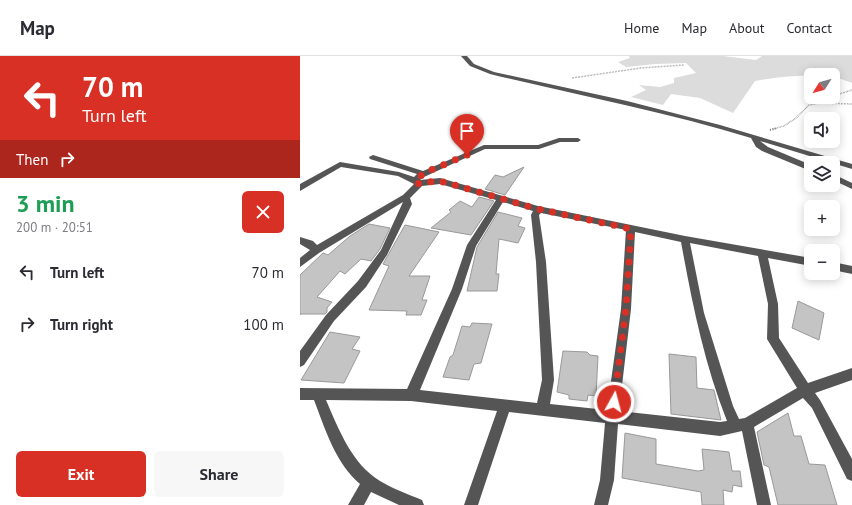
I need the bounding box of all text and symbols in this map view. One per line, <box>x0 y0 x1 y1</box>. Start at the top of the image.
text: Map <box>20 16 55 40</box>
text: Home <box>624 19 659 37</box>
text: Map <box>681 19 707 37</box>
text: About <box>729 19 765 37</box>
text: Contact <box>787 19 832 37</box>
text: 70 m <box>82 68 143 105</box>
north arrow <box>804 68 840 104</box>
map controls <box>804 68 840 280</box>
icon: left <box>16 72 68 124</box>
text: Turn left <box>82 104 147 127</box>
button: sound <box>804 112 840 148</box>
pin <box>450 114 484 155</box>
icon: arrive <box>456 120 478 142</box>
icon: right <box>56 148 78 170</box>
text: Then <box>16 150 48 169</box>
button: layers <box>804 156 840 192</box>
text: 3 min <box>16 188 75 219</box>
button: close <box>242 191 284 233</box>
button: + <box>804 200 840 236</box>
text: 200 m · 20:51 <box>16 219 93 236</box>
button: − <box>804 244 840 280</box>
icon: left <box>16 261 38 283</box>
text: Turn left <box>50 263 104 282</box>
text: 70 m <box>251 263 284 282</box>
icon: right <box>16 313 38 335</box>
text: Turn right <box>50 315 113 334</box>
text: 100 m <box>243 315 284 334</box>
position arrow <box>593 381 635 423</box>
button: Exit <box>16 451 146 497</box>
button: Share <box>154 451 284 497</box>

